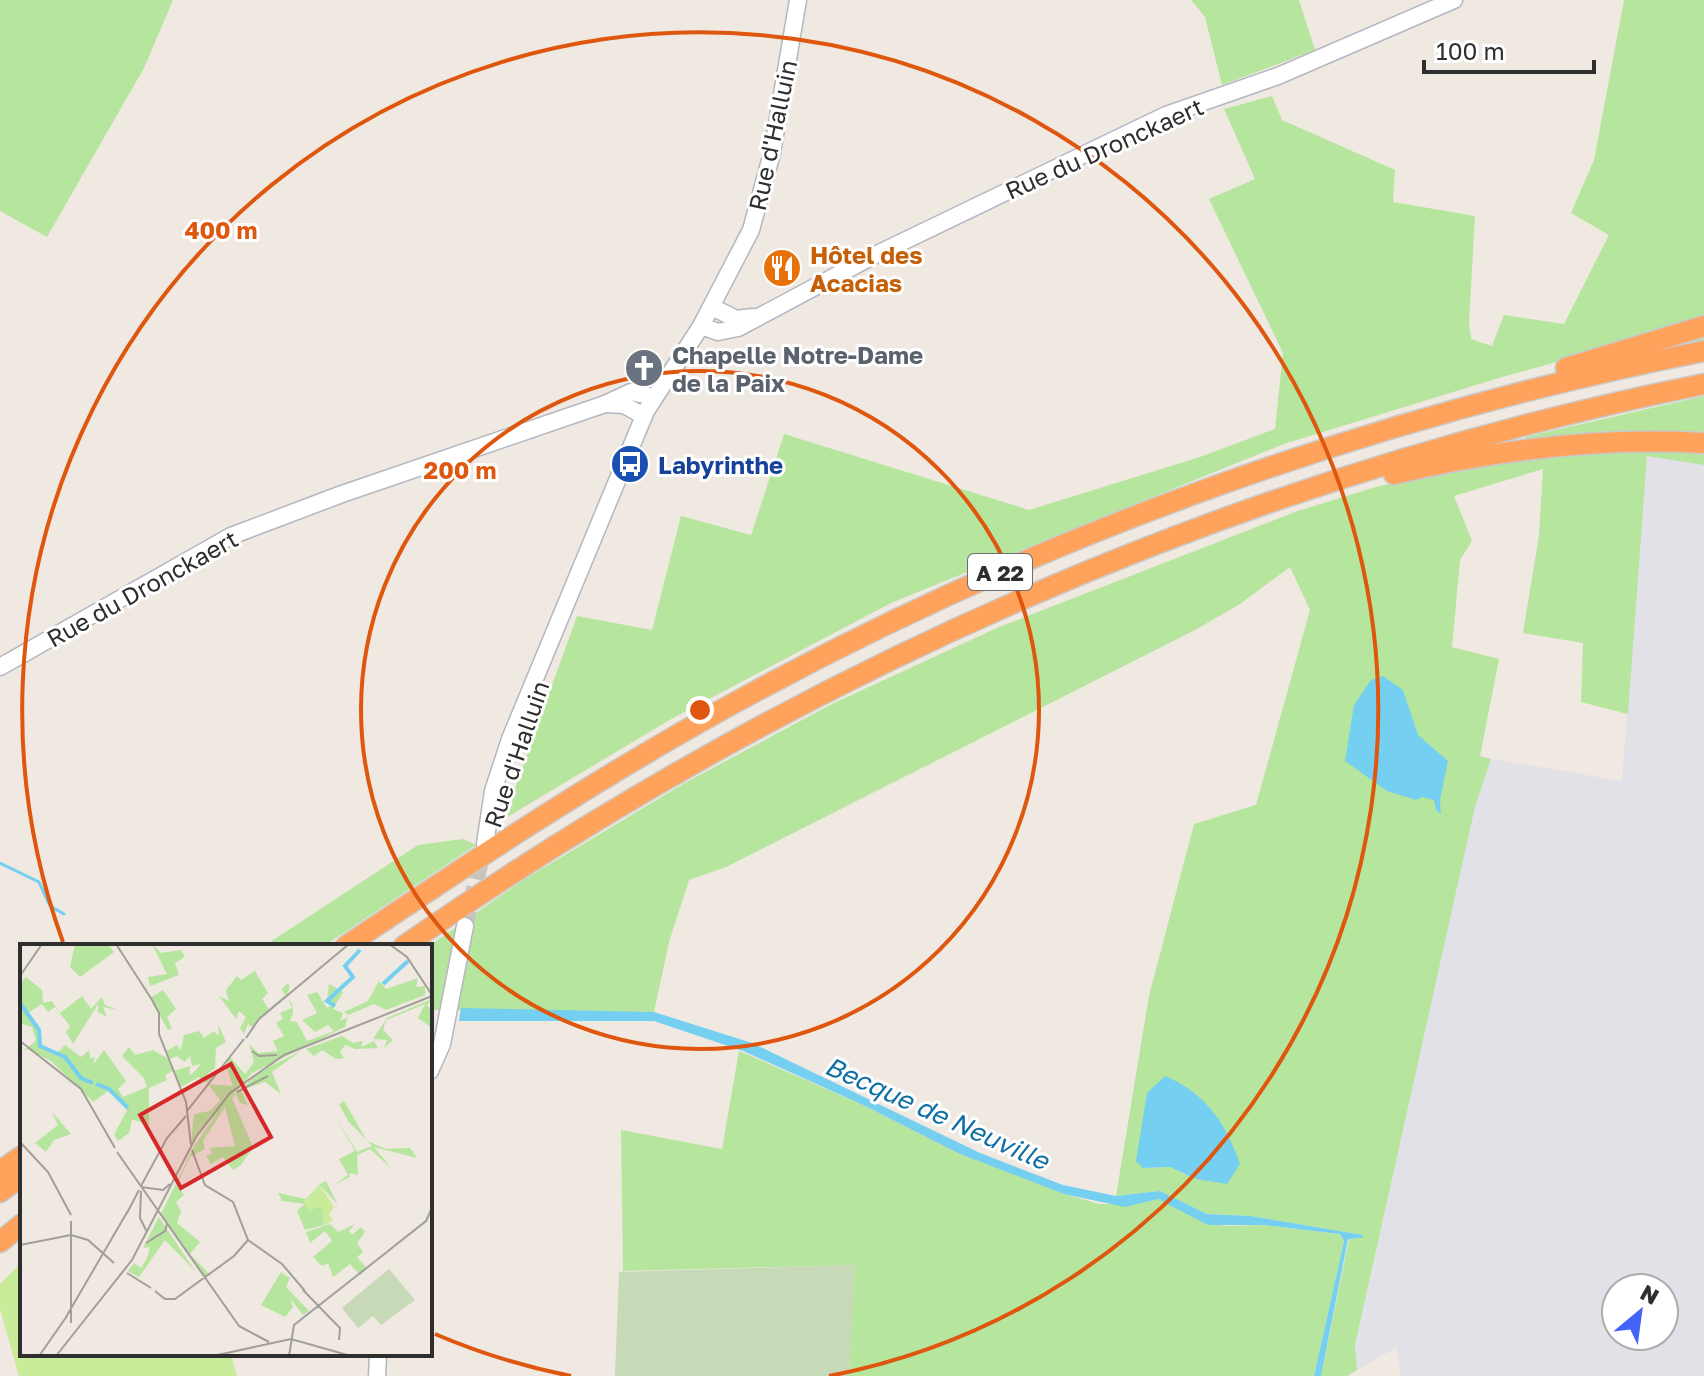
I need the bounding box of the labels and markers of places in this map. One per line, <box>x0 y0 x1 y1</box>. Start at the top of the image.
place label: Hôtel des Acacias <box>810 240 923 297</box>
restaurant icon: Hôtel des Acacias <box>761 247 803 289</box>
place label: Chapelle Notre-Dame de la Paix <box>672 340 923 397</box>
church icon: Chapelle Notre-Dame de la Paix <box>623 347 665 389</box>
bus stop icon: Labyrinthe <box>609 443 651 485</box>
place label: Labyrinthe <box>658 450 783 479</box>
centre of rings <box>686 696 714 724</box>

